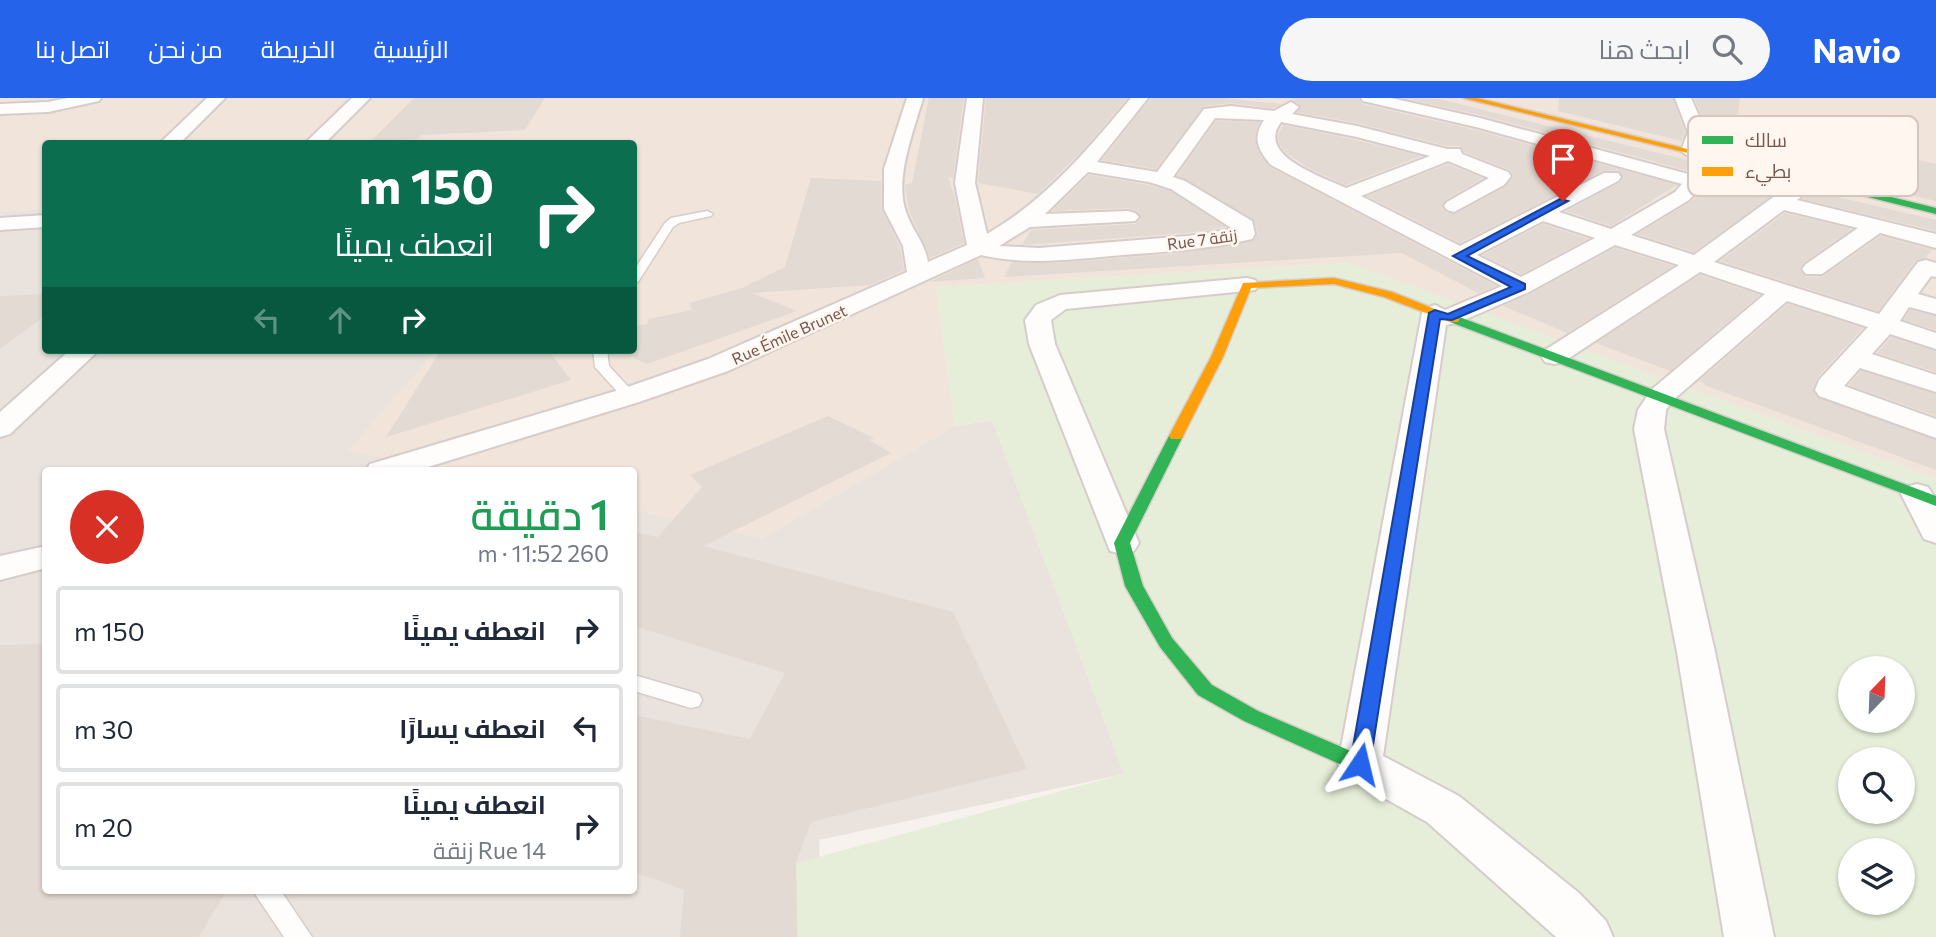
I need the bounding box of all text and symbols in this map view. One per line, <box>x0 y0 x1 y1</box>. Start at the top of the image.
search box <box>1280 18 1770 81</box>
text: Navio <box>1812 29 1901 70</box>
icon: search <box>1708 30 1746 68</box>
text: ابحث هنا <box>1599 33 1690 64</box>
text: اتصل بنا <box>35 34 110 63</box>
text: من نحن <box>148 34 223 63</box>
text: الخريطة <box>261 34 336 63</box>
text: الرئيسية <box>374 34 449 63</box>
legend <box>1688 116 1918 196</box>
text: سالك <box>1745 128 1787 151</box>
pin <box>1533 129 1593 201</box>
icon: arrive <box>1544 140 1582 178</box>
text: 150 m <box>359 154 494 214</box>
text: بطيء <box>1745 159 1791 186</box>
icon: right <box>518 168 609 259</box>
text: انعطف يمينًا <box>334 223 494 263</box>
street label: Rue 7 زنقة <box>1166 225 1238 254</box>
street label: Rue Émile Brunet <box>729 300 850 368</box>
icon: left <box>248 301 286 339</box>
icon: ahead <box>321 301 359 339</box>
icon: right <box>394 301 432 339</box>
text: 1 دقيقة <box>470 487 609 539</box>
button: close <box>70 490 144 564</box>
text: 260 m · 11:52 <box>478 539 609 567</box>
icon: right <box>567 611 605 649</box>
text: انعطف يمينًا <box>402 614 546 645</box>
text: 150 m <box>74 615 145 646</box>
north arrow <box>1838 656 1914 733</box>
map controls <box>1838 656 1915 915</box>
icon: left <box>567 709 605 747</box>
text: انعطف يسارًا <box>399 712 546 743</box>
text: 30 m <box>74 713 133 744</box>
position arrow <box>1323 727 1397 801</box>
button: search <box>1838 747 1915 824</box>
text: انعطف يمينًا <box>402 788 546 819</box>
icon: right <box>567 807 605 845</box>
text: 20 m <box>74 811 133 842</box>
text: Rue 14 زنقة <box>433 836 546 864</box>
button: layers <box>1838 838 1915 915</box>

